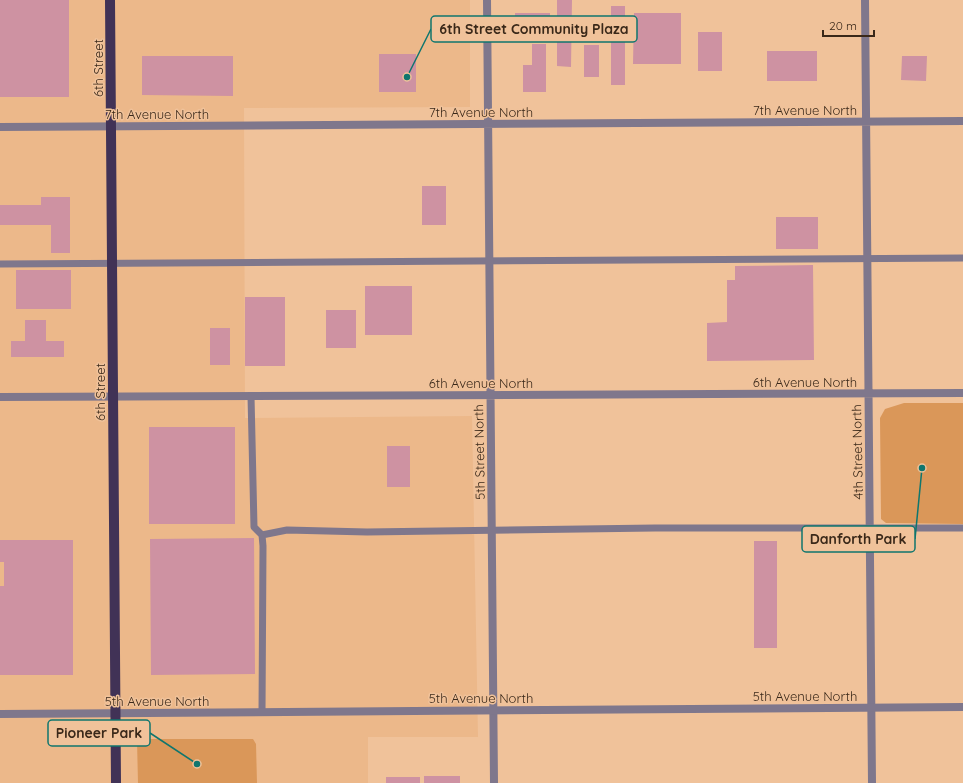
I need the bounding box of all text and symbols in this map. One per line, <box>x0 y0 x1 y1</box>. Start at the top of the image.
scale bar <box>823 12 874 38</box>
callout: 6th Street Community Plaza <box>431 16 637 42</box>
text: 20 m <box>829 18 857 33</box>
text: 6th Street Community Plaza <box>439 20 629 38</box>
street label: 6th Street <box>90 39 106 97</box>
street label: 7th Avenue North <box>753 102 857 118</box>
street label: 7th Avenue North <box>429 104 533 120</box>
street label: 7th Avenue North <box>105 106 209 122</box>
street label: 6th Street <box>92 363 108 421</box>
street label: 6th Avenue North <box>753 374 857 390</box>
street label: 6th Avenue North <box>429 375 533 391</box>
street label: 5th Street North <box>470 404 488 500</box>
street label: 4th Street North <box>848 404 866 500</box>
callout: Danforth Park <box>802 526 915 552</box>
text: Danforth Park <box>810 530 906 548</box>
street label: 5th Avenue North <box>753 688 857 704</box>
street label: 5th Avenue North <box>429 690 533 706</box>
street label: 5th Avenue North <box>105 693 209 709</box>
callout: Pioneer Park <box>48 720 150 746</box>
text: Pioneer Park <box>56 724 142 742</box>

